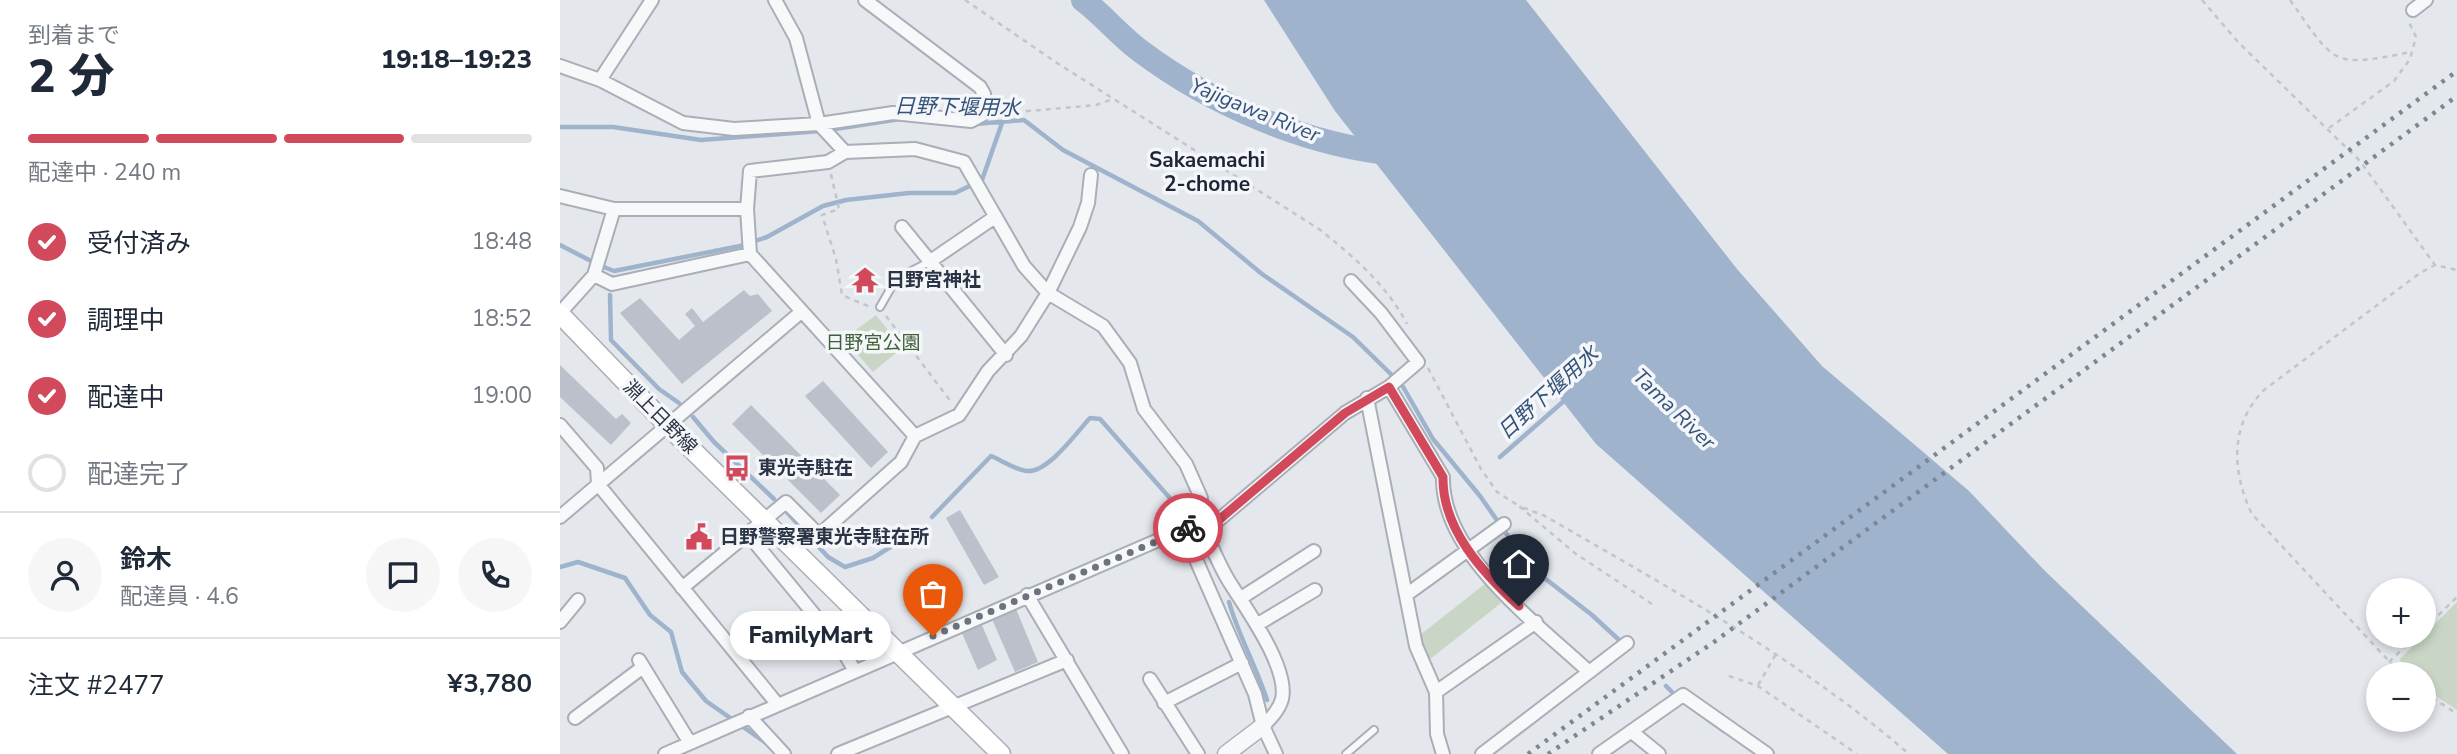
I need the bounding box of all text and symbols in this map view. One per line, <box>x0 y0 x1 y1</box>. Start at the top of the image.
text: 到着まで <box>28 20 120 51</box>
text: 19:18–19:23 <box>381 42 532 77</box>
text: 2 分 <box>28 45 114 108</box>
water label: Yajigawa River <box>1186 71 1324 149</box>
water label: 日野下堰用水 <box>894 92 1022 122</box>
district label: Sakaemachi 2-chome <box>1149 146 1265 198</box>
text: 配達中 · 240 m <box>28 157 181 188</box>
icon: check <box>28 223 66 261</box>
text: 受付済み <box>87 226 191 261</box>
text: 18:48 <box>472 226 532 257</box>
temple icon: 日野宮神社 <box>850 265 880 295</box>
place label: 日野宮神社 <box>886 267 981 293</box>
icon: check <box>28 300 66 338</box>
text: 調理中 <box>87 303 165 338</box>
text: 18:52 <box>472 303 532 334</box>
park label: 日野宮公園 <box>825 330 921 356</box>
water label: 日野下堰用水 <box>1492 339 1606 446</box>
water label: Tama River <box>1627 362 1722 456</box>
street label: 淵上日野線 <box>617 374 703 460</box>
icon: check <box>28 377 66 415</box>
text: 配達中 <box>87 380 165 415</box>
text: 19:00 <box>472 380 532 411</box>
bus stop icon: 東光寺駐在 <box>722 453 752 483</box>
place label: 東光寺駐在 <box>758 455 853 481</box>
text: 配達完了 <box>87 457 191 492</box>
courier <box>1153 493 1223 563</box>
icon: bike <box>1169 509 1207 547</box>
public building icon: 日野警察署東光寺駐在所 <box>684 522 714 552</box>
place label: 日野警察署東光寺駐在所 <box>720 524 929 550</box>
pin <box>1489 534 1549 606</box>
button: person <box>28 538 102 612</box>
button: chat <box>366 538 440 612</box>
button: phone <box>458 538 532 612</box>
text: 鈴木 <box>120 542 172 577</box>
icon: home <box>1500 545 1538 583</box>
pin <box>903 564 963 636</box>
icon: bag <box>914 575 952 613</box>
map controls <box>2366 578 2436 732</box>
button: + <box>2366 578 2436 648</box>
text: 配達員 · 4.6 <box>120 581 239 612</box>
callout: FamilyMart <box>730 612 891 660</box>
text: FamilyMart <box>748 620 873 651</box>
button: − <box>2366 662 2436 732</box>
text: ¥3,780 <box>448 666 532 701</box>
text: 注文 #2477 <box>28 668 165 703</box>

